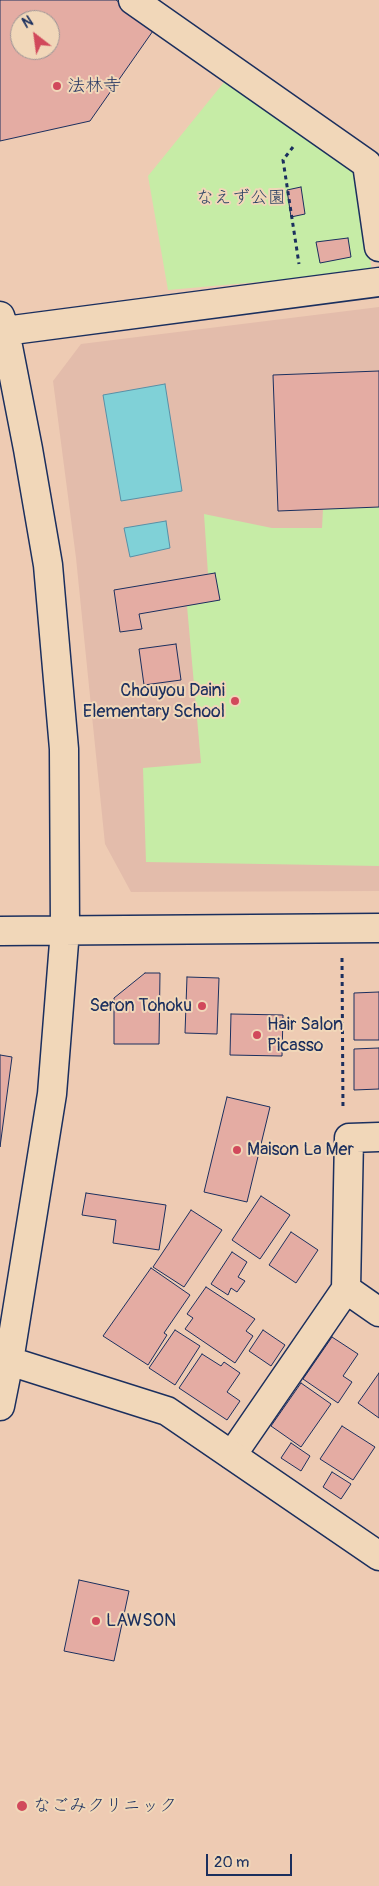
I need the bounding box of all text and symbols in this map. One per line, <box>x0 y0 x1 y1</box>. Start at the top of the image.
north arrow <box>10 10 60 60</box>
text: N <box>19 13 36 32</box>
place label: 法林寺 <box>67 75 121 97</box>
marker: 法林寺 <box>51 80 63 92</box>
park label: なえず公園 <box>196 187 286 209</box>
place label: Chouyou Daini Elementary School <box>83 680 225 722</box>
marker: Chouyou Daini Elementary School <box>229 695 241 707</box>
place label: Seron Tohoku <box>89 995 192 1017</box>
marker: Seron Tohoku <box>196 1000 208 1012</box>
place label: Hair Salon Picasso <box>267 1014 343 1056</box>
marker: Hair Salon Picasso <box>251 1029 263 1041</box>
place label: Maison La Mer <box>247 1139 354 1161</box>
marker: Maison La Mer <box>231 1144 243 1156</box>
place label: LAWSON <box>106 1610 176 1632</box>
marker: LAWSON <box>90 1615 102 1627</box>
place label: なごみクリニック <box>33 1795 177 1817</box>
marker: なごみクリニック <box>15 1799 29 1813</box>
scale bar <box>209 1844 295 1876</box>
text: 20 m <box>214 1853 249 1872</box>

